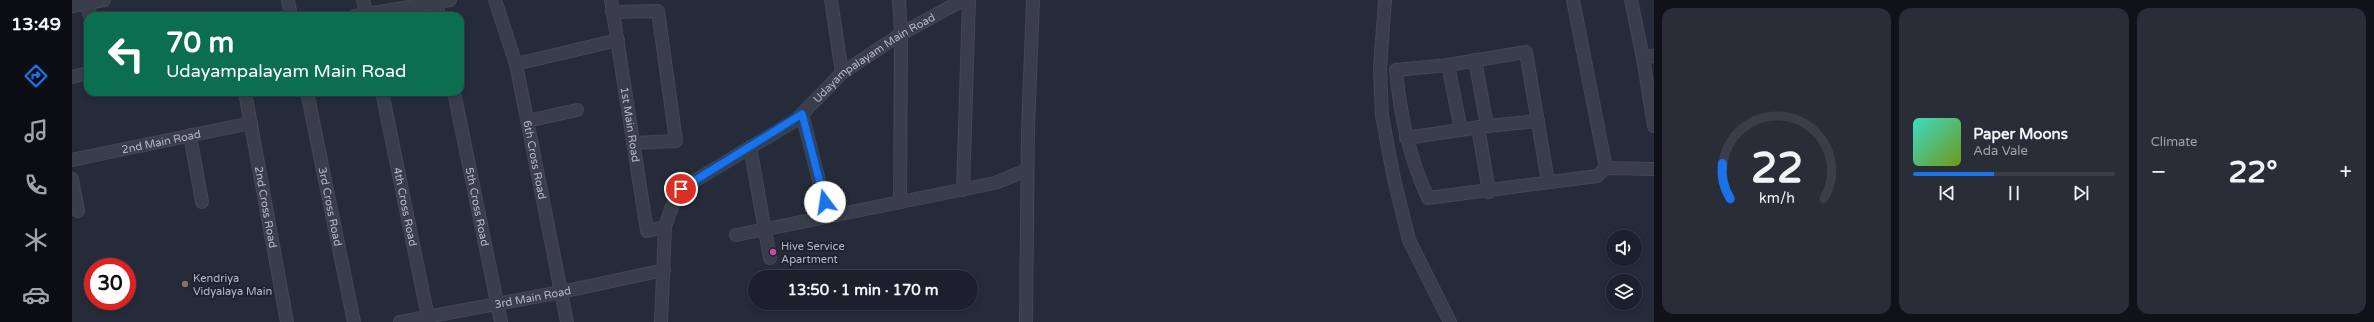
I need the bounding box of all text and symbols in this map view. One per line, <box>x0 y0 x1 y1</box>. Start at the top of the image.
street label: Udayampalayam Main Road <box>811 11 937 106</box>
text: 13:49 <box>11 13 61 35</box>
text: 70 m <box>166 26 234 60</box>
icon: left <box>100 28 152 80</box>
text: Udayampalayam Main Road <box>166 60 406 82</box>
icon: directions <box>22 62 50 90</box>
street label: 1st Main Road <box>618 86 642 163</box>
icon: music <box>22 117 50 145</box>
street label: 6th Cross Road <box>520 119 549 201</box>
text: Paper Moons <box>1973 125 2068 143</box>
street label: 2nd Main Road <box>121 128 202 157</box>
text: Climate <box>2151 134 2197 150</box>
text: Ada Vale <box>1973 143 2028 159</box>
text: 22 <box>1751 144 1803 194</box>
text: 22° <box>2228 154 2277 191</box>
text: − <box>2151 159 2166 185</box>
text: + <box>2340 159 2352 185</box>
street label: 2nd Cross Road <box>252 165 279 249</box>
street label: 3rd Cross Road <box>316 166 344 247</box>
street label: 4th Cross Road <box>391 166 419 247</box>
street label: 5th Cross Road <box>463 166 491 247</box>
icon: phone <box>22 171 50 199</box>
pin <box>664 172 698 206</box>
icon: arrive <box>670 178 692 200</box>
position arrow <box>804 181 846 223</box>
icon: previous <box>1936 182 1958 204</box>
icon: pause <box>2003 182 2025 204</box>
icon: next <box>2070 182 2092 204</box>
text: km/h <box>1759 190 1795 207</box>
icon: climate <box>22 226 50 254</box>
map controls <box>1606 230 1642 310</box>
button: sound <box>1606 230 1642 266</box>
place label: Hive Service Apartment <box>781 240 845 266</box>
marker: Hive Service Apartment <box>768 247 778 257</box>
speed limit sign: 30 <box>84 258 136 310</box>
place label: Kendriya Vidyalaya Main <box>193 272 272 298</box>
button: layers <box>1606 274 1642 310</box>
marker: Kendriya Vidyalaya Main <box>180 279 190 289</box>
icon: car <box>22 281 50 309</box>
text: 13:50 · 1 min · 170 m <box>788 281 938 299</box>
street label: 3rd Main Road <box>493 284 572 311</box>

